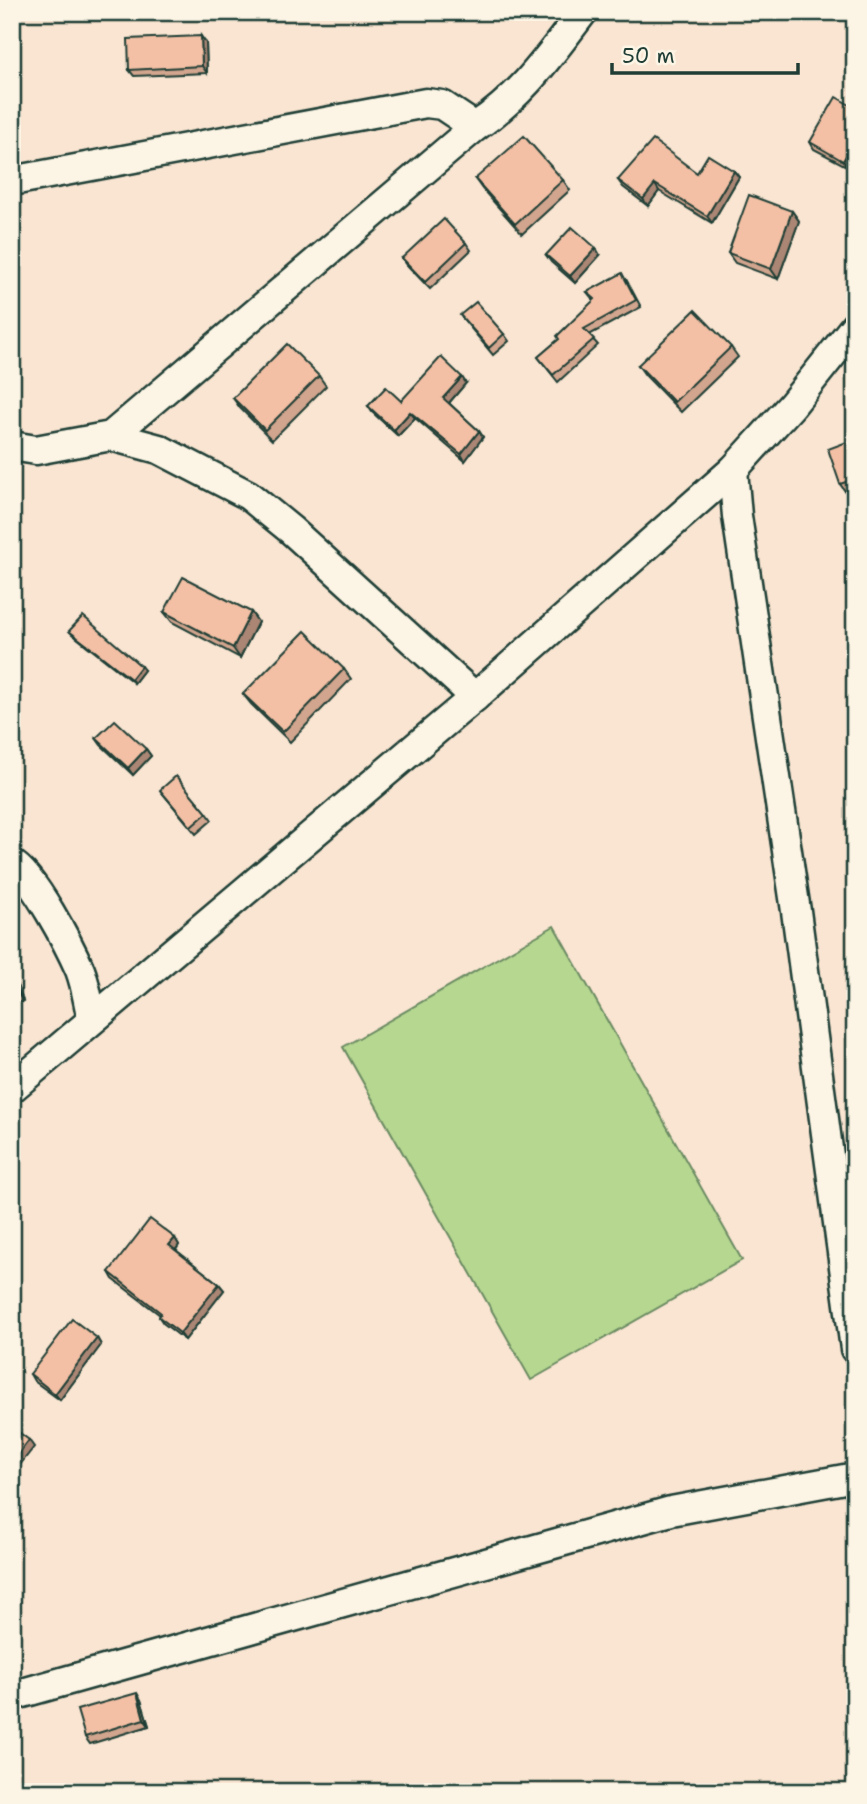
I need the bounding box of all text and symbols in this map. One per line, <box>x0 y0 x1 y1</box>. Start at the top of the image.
scale bar <box>612 32 797 76</box>
text: 50 m <box>622 42 675 70</box>

